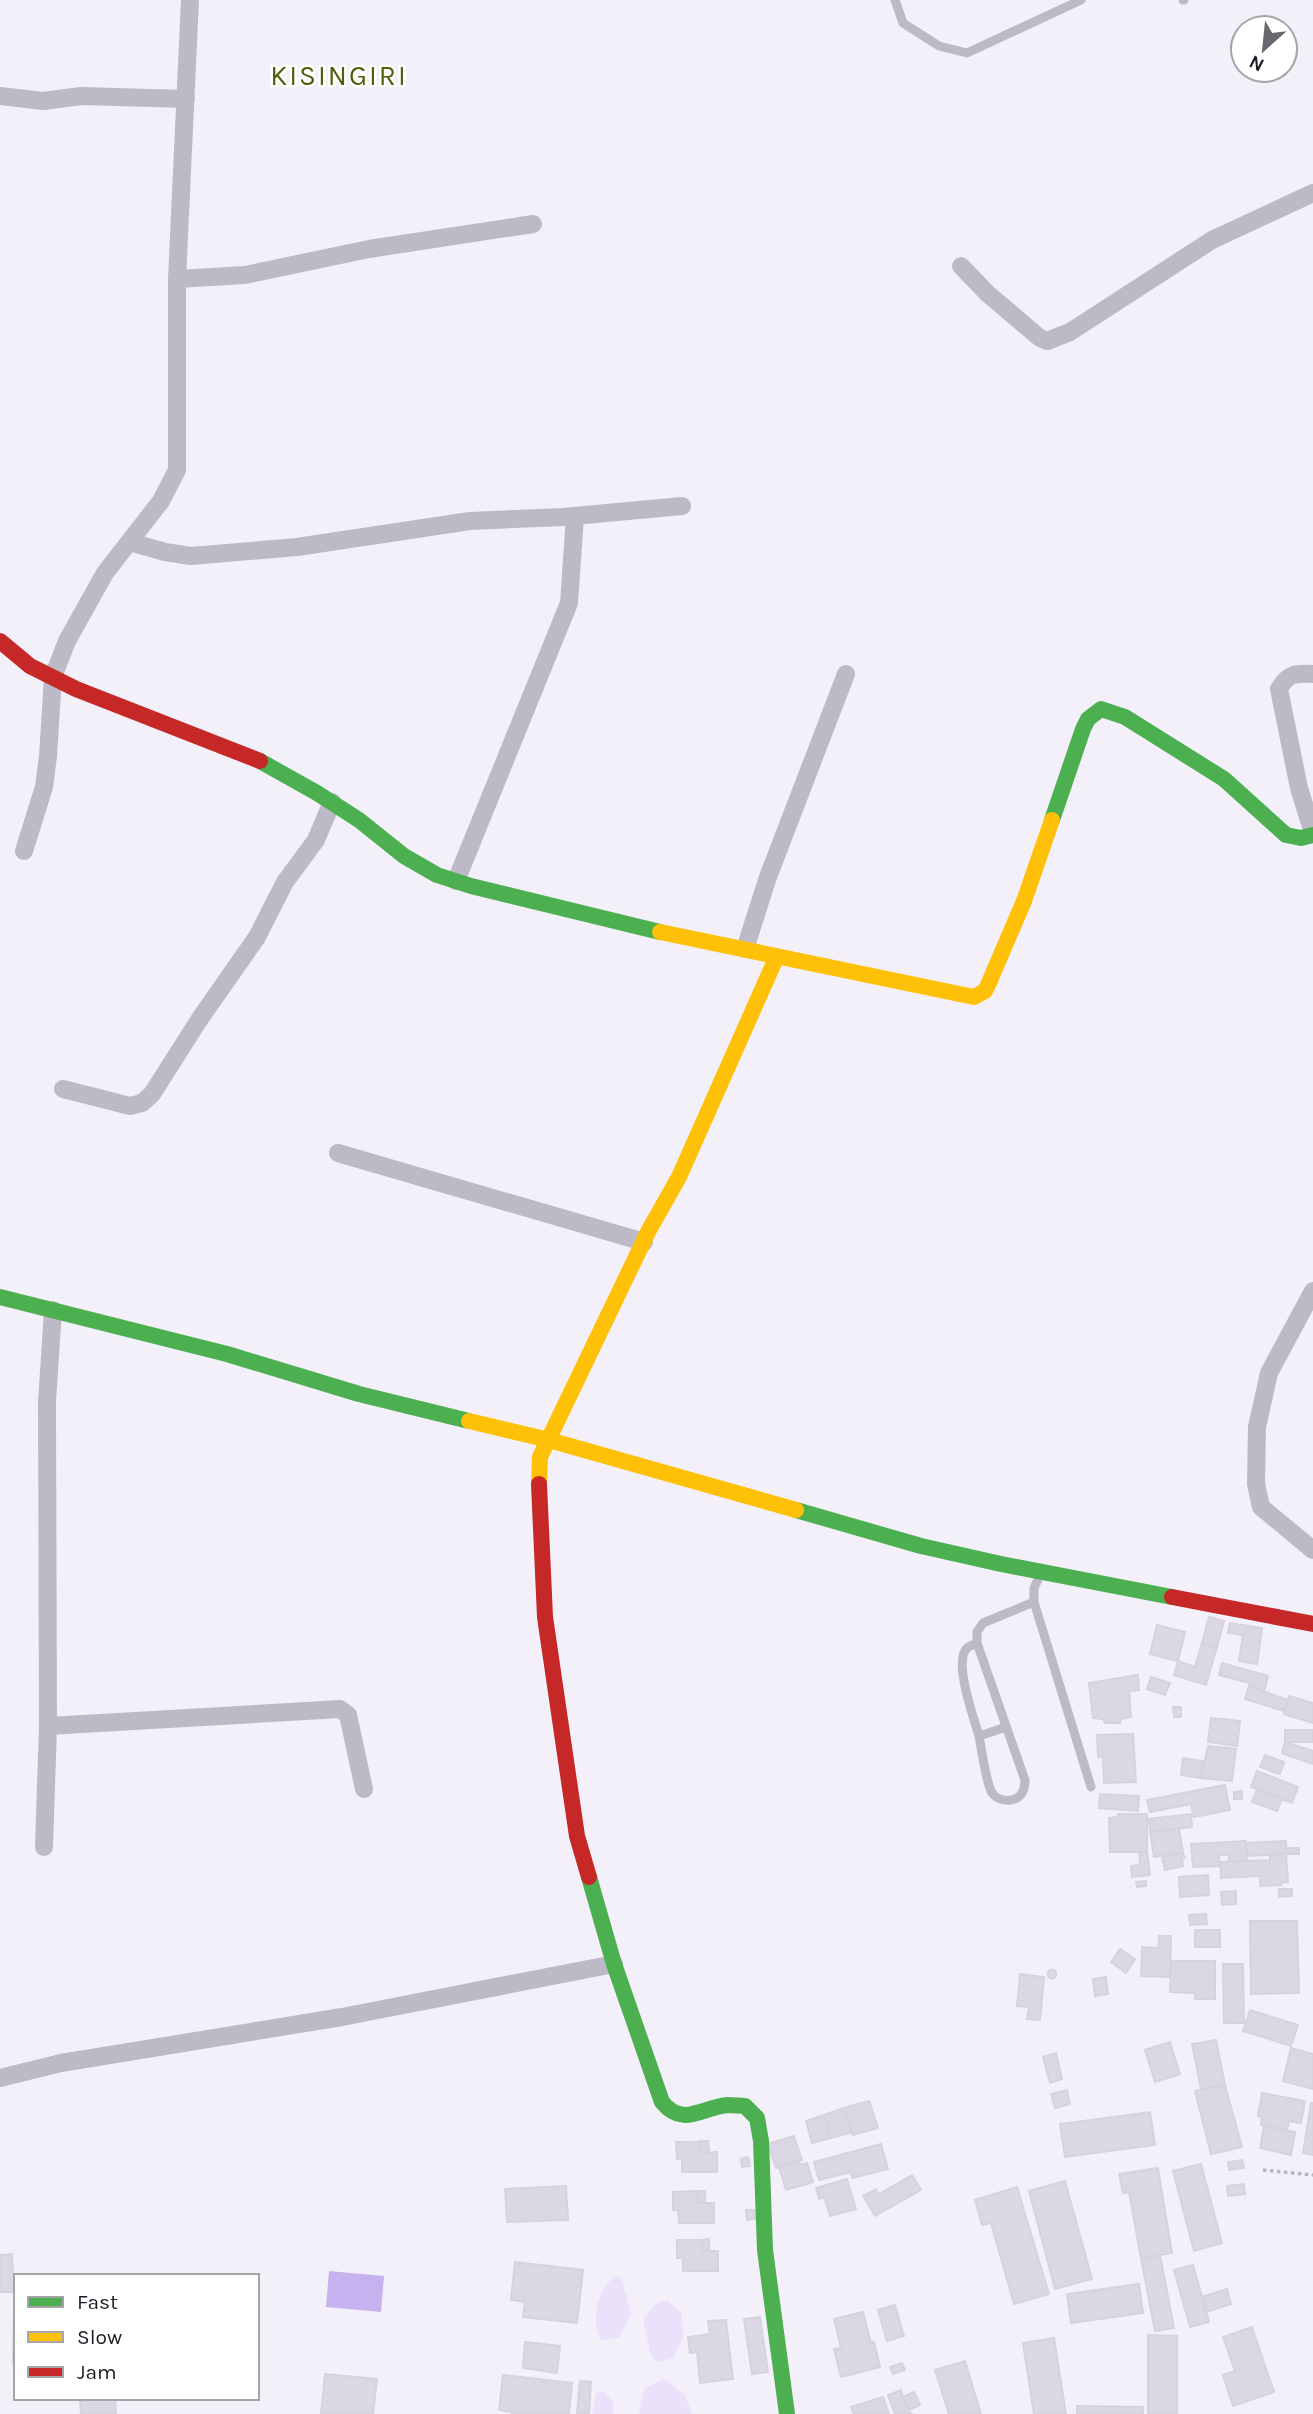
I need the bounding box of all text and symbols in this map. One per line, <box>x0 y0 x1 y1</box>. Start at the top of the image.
north arrow <box>1229 14 1299 84</box>
text: N <box>1246 50 1268 76</box>
district label: KISINGIRI <box>270 59 408 92</box>
legend <box>14 2274 259 2400</box>
text: Fast <box>77 2290 118 2314</box>
text: Slow <box>77 2325 122 2349</box>
text: Jam <box>77 2360 117 2384</box>

